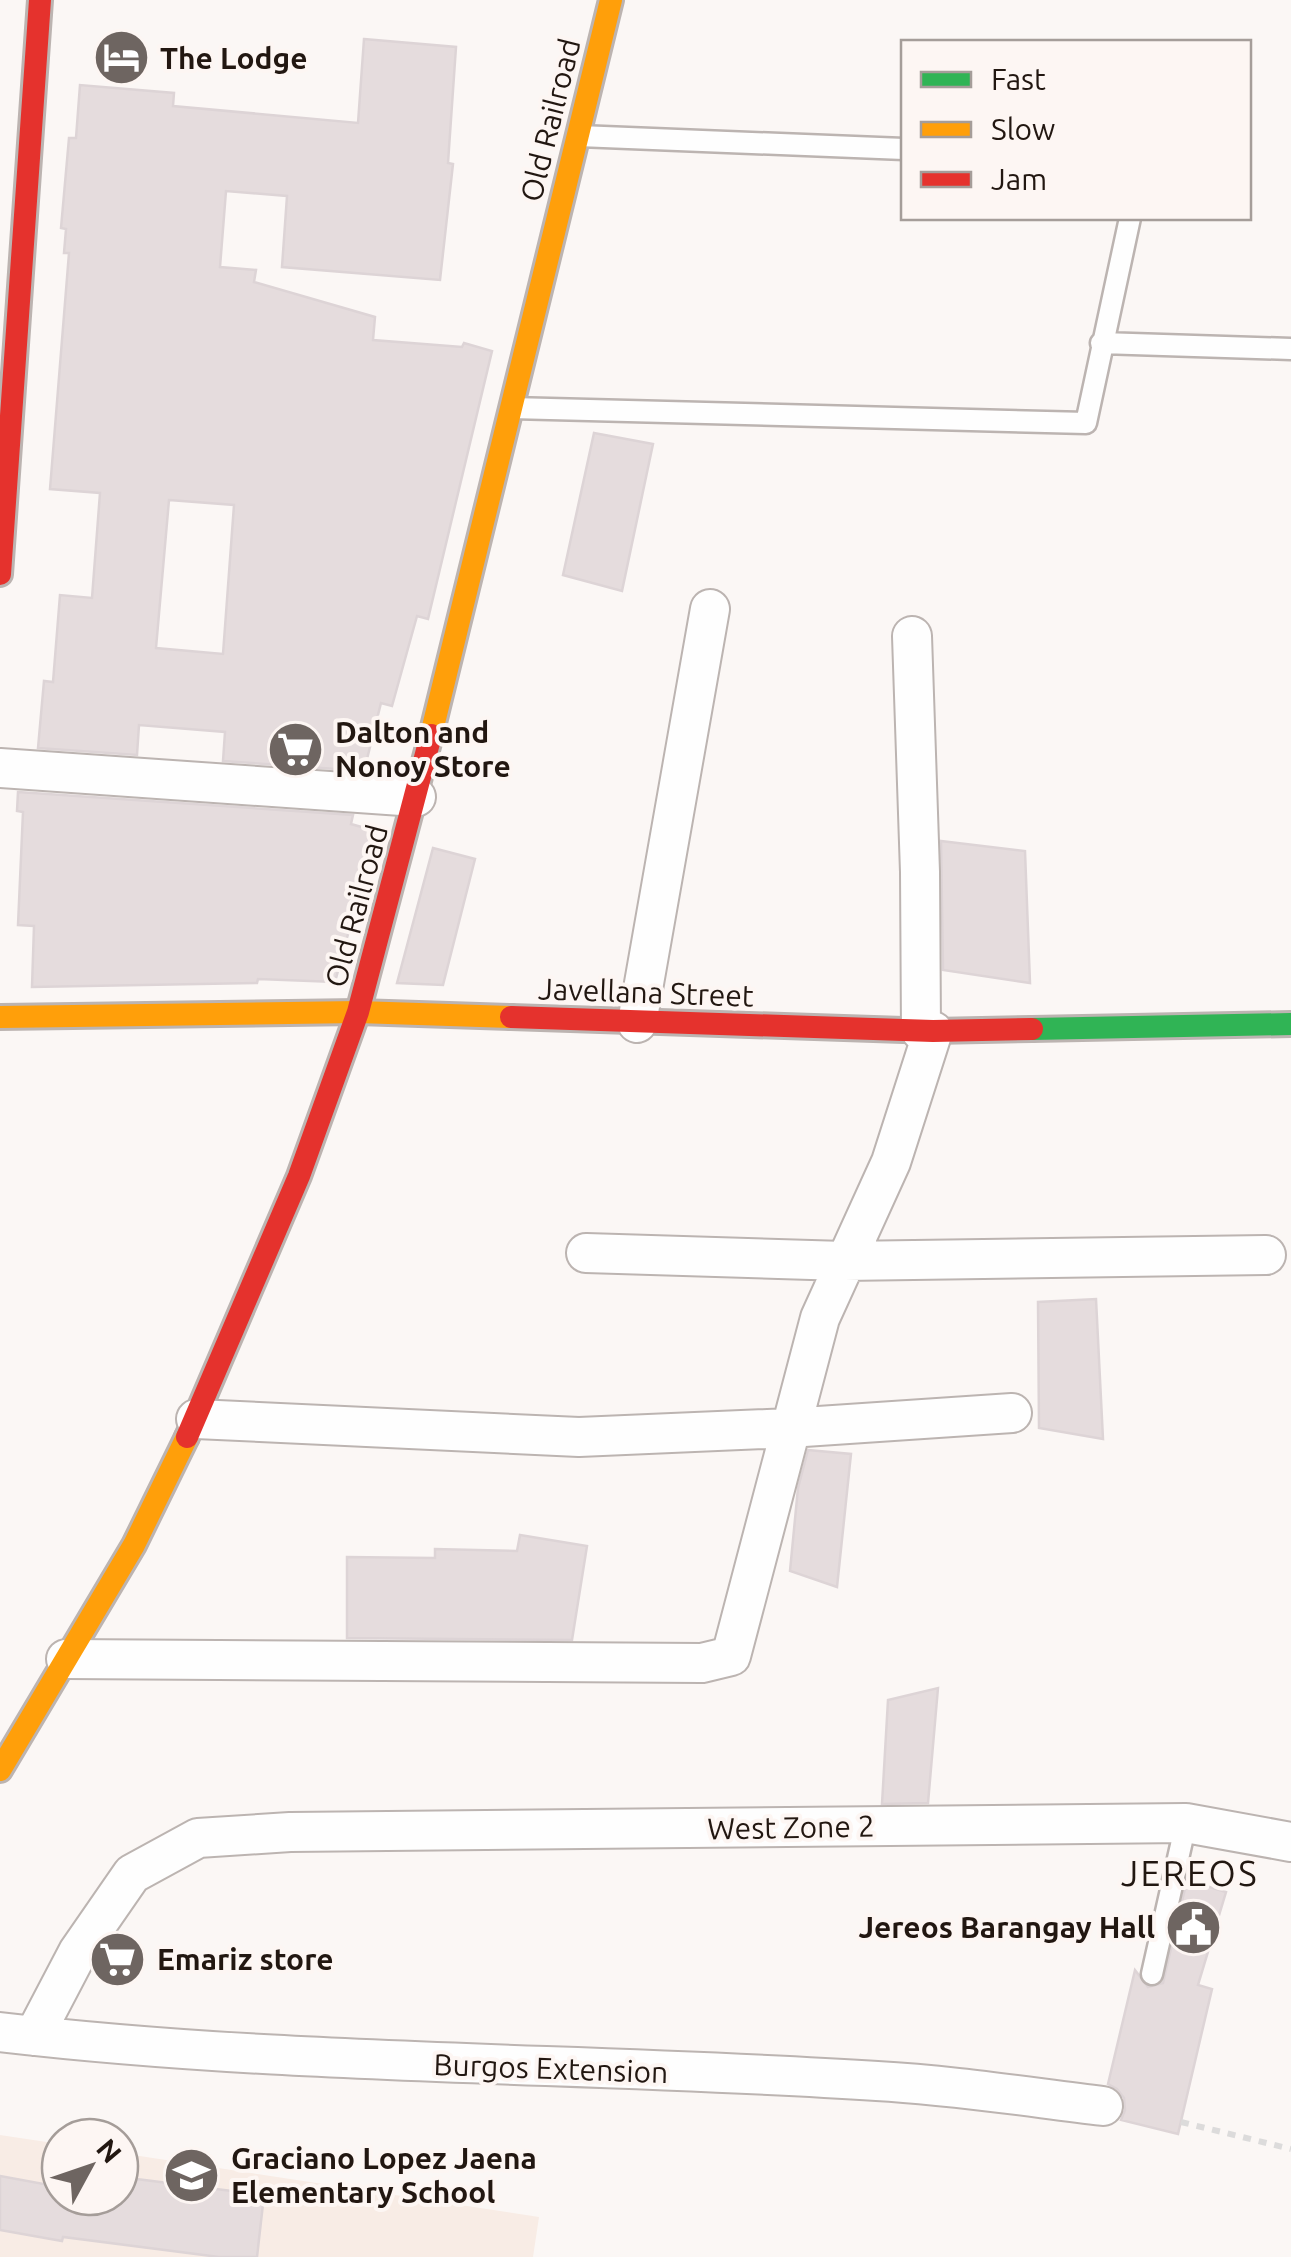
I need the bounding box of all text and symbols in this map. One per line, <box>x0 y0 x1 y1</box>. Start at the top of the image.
hotel icon: The Lodge <box>91 28 151 88</box>
street label: Old Railroad <box>513 35 587 205</box>
legend <box>901 40 1251 220</box>
place label: The Lodge <box>160 41 307 75</box>
text: Fast <box>991 62 1046 96</box>
text: Slow <box>991 112 1055 146</box>
text: Jam <box>991 162 1047 196</box>
place label: Dalton and Nonoy Store <box>335 715 511 783</box>
supermarket icon: Dalton and Nonoy Store <box>266 719 326 779</box>
street label: Old Railroad <box>318 821 394 991</box>
street label: Javellana Street <box>538 971 755 1013</box>
street label: West Zone 2 <box>707 1809 875 1845</box>
district label: JEREOS <box>1121 1853 1259 1893</box>
public building icon: Jereos Barangay Hall <box>1164 1897 1224 1957</box>
place label: Jereos Barangay Hall <box>858 1910 1155 1944</box>
supermarket icon: Emariz store <box>88 1929 148 1989</box>
place label: Emariz store <box>157 1942 334 1976</box>
street label: Burgos Extension <box>433 2047 669 2089</box>
north arrow <box>40 2117 140 2217</box>
text: N <box>91 2133 128 2169</box>
place label: Graciano Lopez Jaena Elementary School <box>231 2141 537 2209</box>
school or university icon: Graciano Lopez Jaena Elementary School <box>162 2145 222 2205</box>

